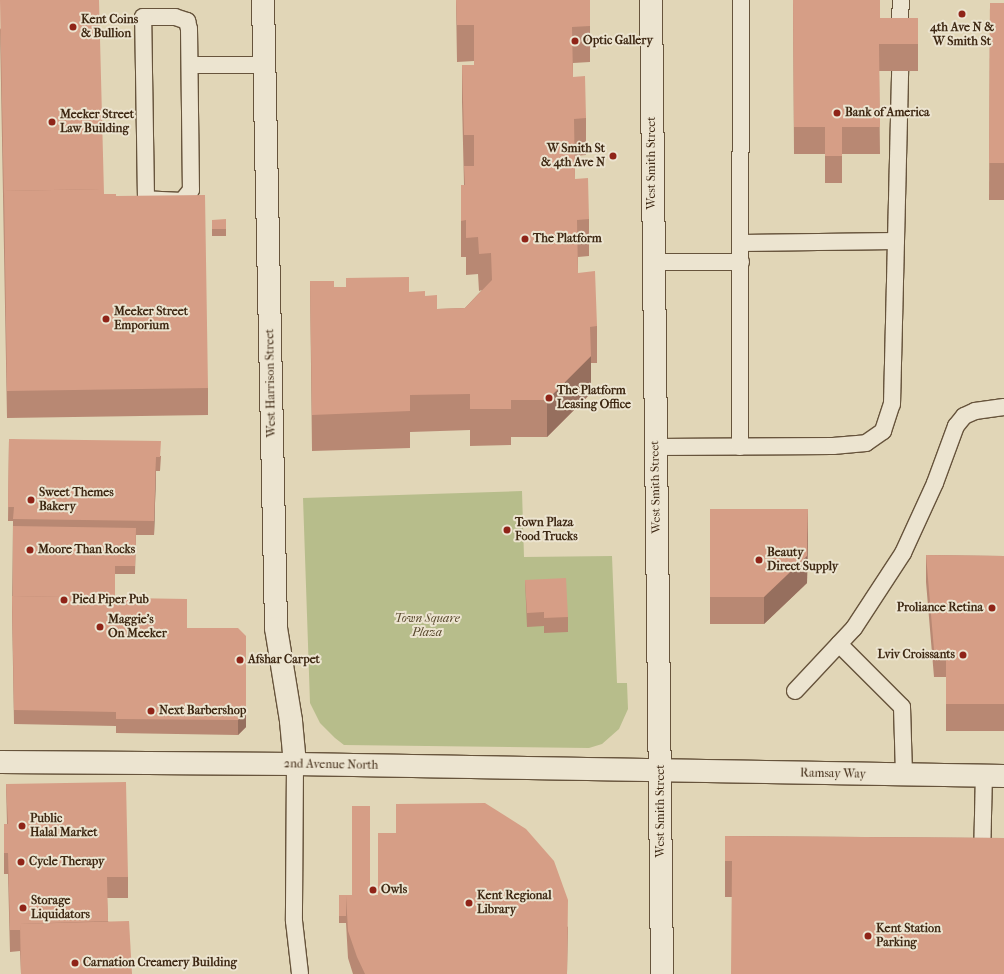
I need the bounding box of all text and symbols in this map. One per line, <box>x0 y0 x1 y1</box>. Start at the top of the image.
marker: 4th Ave N & W Smith St <box>957 9 967 19</box>
place label: Kent Coins & Bullion <box>81 13 138 41</box>
place label: 4th Ave N & W Smith St <box>930 21 994 49</box>
marker: Kent Coins & Bullion <box>68 22 78 32</box>
place label: Optic Gallery <box>583 34 653 48</box>
marker: Optic Gallery <box>570 36 580 46</box>
place label: Bank of America <box>845 106 930 120</box>
place label: Meeker Street Law Building <box>60 108 134 136</box>
marker: Bank of America <box>832 108 842 118</box>
street label: West Smith Street <box>645 116 659 210</box>
marker: Meeker Street Law Building <box>47 117 57 127</box>
place label: W Smith St & 4th Ave N <box>541 142 605 170</box>
marker: W Smith St & 4th Ave N <box>608 151 618 161</box>
place label: The Platform <box>533 232 602 246</box>
marker: The Platform <box>520 234 530 244</box>
place label: Meeker Street Emporium <box>114 305 188 333</box>
marker: Meeker Street Emporium <box>101 314 111 324</box>
street label: West Harrison Street <box>263 329 279 437</box>
place label: The Platform Leasing Office <box>557 384 631 412</box>
marker: The Platform Leasing Office <box>544 393 554 403</box>
street label: West Smith Street <box>648 440 664 534</box>
place label: Sweet Themes Bakery <box>39 486 114 514</box>
marker: Sweet Themes Bakery <box>26 495 36 505</box>
place label: Town Plaza Food Trucks <box>515 516 578 544</box>
marker: Town Plaza Food Trucks <box>502 525 512 535</box>
place label: Moore Than Rocks <box>38 543 135 557</box>
marker: Moore Than Rocks <box>25 545 35 555</box>
place label: Beauty Direct Supply <box>767 546 838 574</box>
marker: Beauty Direct Supply <box>754 555 764 565</box>
place label: Pied Piper Pub <box>72 593 149 607</box>
marker: Pied Piper Pub <box>59 595 69 605</box>
place label: Proliance Retina <box>897 601 983 615</box>
marker: Proliance Retina <box>986 602 998 614</box>
park label: Town Square Plaza <box>394 612 460 640</box>
place label: Maggie's On Meeker <box>108 613 167 641</box>
marker: Maggie's On Meeker <box>95 622 105 632</box>
place label: Lviv Croissants <box>877 648 955 662</box>
marker: Lviv Croissants <box>958 650 968 660</box>
place label: Afshar Carpet <box>248 653 320 667</box>
marker: Afshar Carpet <box>235 655 245 665</box>
place label: Next Barbershop <box>159 704 246 718</box>
marker: Next Barbershop <box>146 706 156 716</box>
street label: 2nd Avenue North <box>284 757 378 773</box>
street label: West Smith Street <box>654 764 668 858</box>
street label: Ramsay Way <box>800 766 866 782</box>
place label: Public Halal Market <box>30 812 98 840</box>
marker: Public Halal Market <box>17 821 27 831</box>
place label: Cycle Therapy <box>29 855 104 869</box>
marker: Cycle Therapy <box>16 857 26 867</box>
place label: Owls <box>381 883 407 897</box>
marker: Owls <box>368 885 378 895</box>
place label: Kent Regional Library <box>477 889 551 917</box>
place label: Storage Liquidators <box>31 894 90 922</box>
marker: Kent Regional Library <box>464 898 474 908</box>
marker: Storage Liquidators <box>18 903 28 913</box>
place label: Kent Station Parking <box>876 922 941 950</box>
marker: Kent Station Parking <box>863 931 873 941</box>
place label: Carnation Creamery Building <box>83 956 237 970</box>
marker: Carnation Creamery Building <box>70 958 80 968</box>

